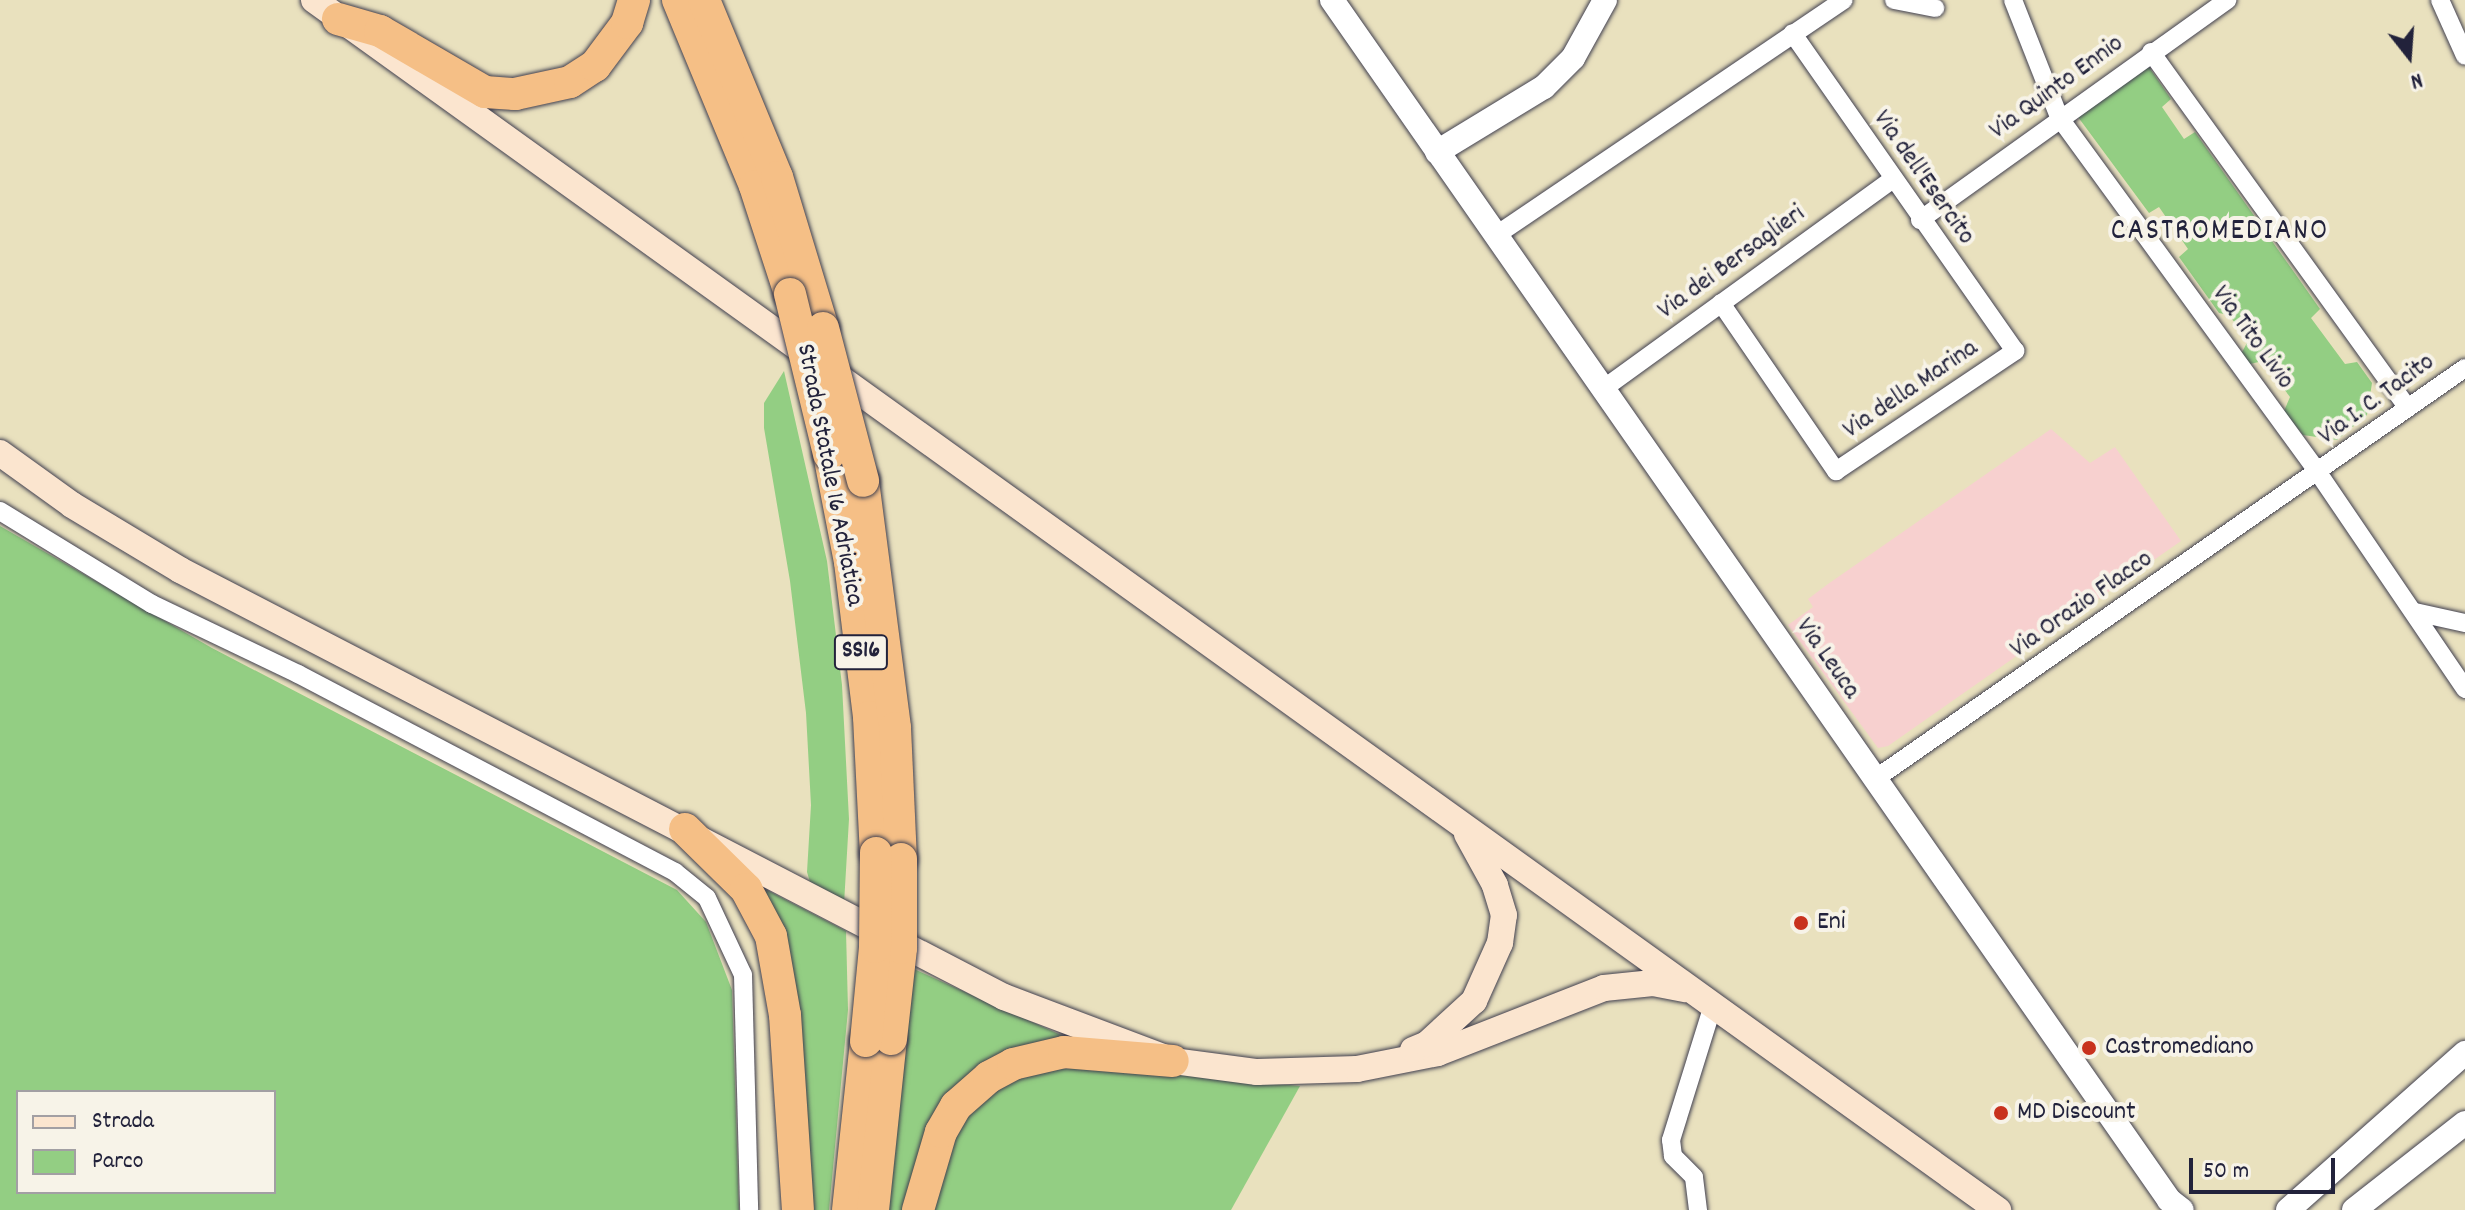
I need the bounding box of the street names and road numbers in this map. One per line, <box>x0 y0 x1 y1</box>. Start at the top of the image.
street label: Via Quinto Ennio <box>1984 29 2130 147</box>
street label: Via dell'Esercito <box>1865 105 1981 251</box>
street label: Via dei Bersaglieri <box>1652 199 1812 327</box>
street label: Via Tito Livio <box>2204 280 2300 396</box>
street label: Via della Marina <box>1838 334 1984 446</box>
street label: Strada Statale 16 Adriatica <box>788 341 870 609</box>
street label: Via I. C. Tacito <box>2313 347 2441 453</box>
street label: Via Orazio Flacco <box>2005 544 2159 666</box>
street label: Via Leuca <box>1788 613 1866 705</box>
road number: SS16 <box>833 632 889 672</box>

